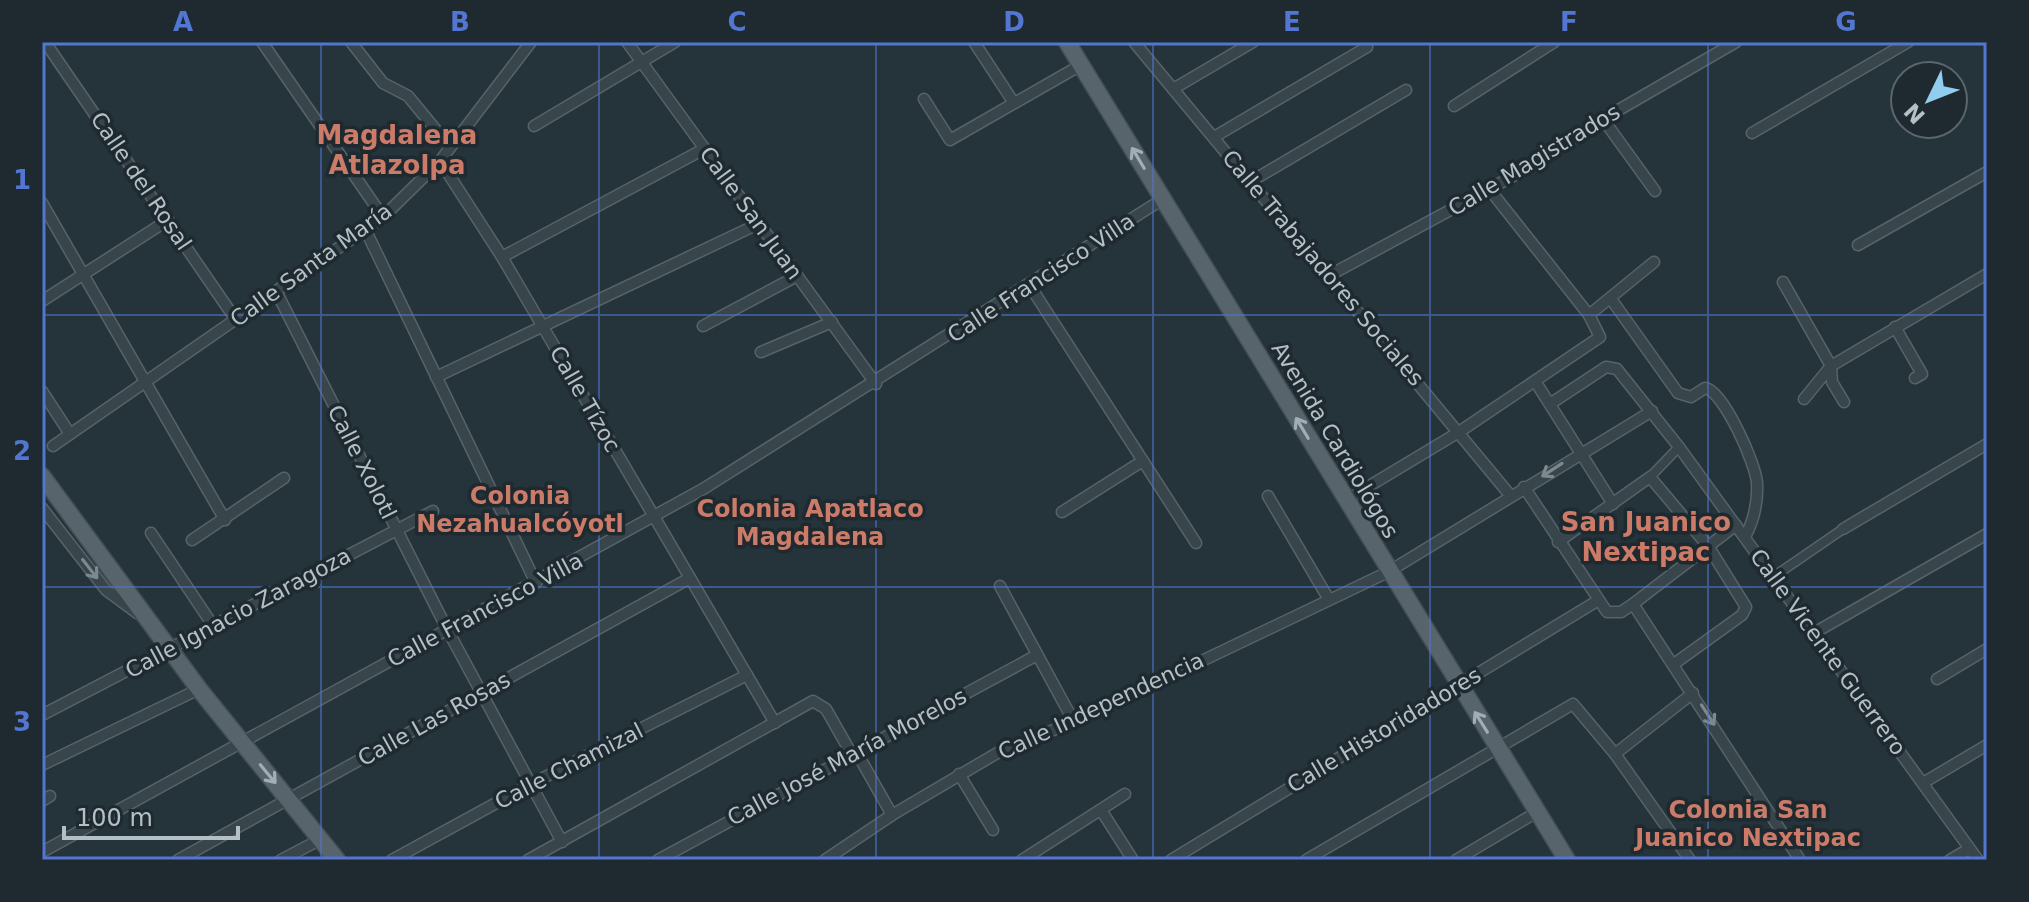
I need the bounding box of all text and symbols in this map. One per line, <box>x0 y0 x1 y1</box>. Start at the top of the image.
text: A <box>173 7 193 37</box>
text: B <box>450 7 470 37</box>
text: C <box>727 7 747 37</box>
text: D <box>1003 7 1025 37</box>
text: E <box>1283 7 1301 37</box>
text: F <box>1560 7 1578 37</box>
text: G <box>1835 7 1857 37</box>
north arrow <box>1889 60 1969 140</box>
text: N <box>1899 98 1930 129</box>
street label: Calle Magistrados <box>1444 99 1624 221</box>
street label: Calle del Rosal <box>86 107 196 255</box>
district label: Magdalena Atlazolpa <box>317 120 477 180</box>
street label: Calle San Juan <box>694 142 808 284</box>
street label: Calle Trabajadores Sociales <box>1217 145 1429 391</box>
one-way arrow <box>1130 147 1146 170</box>
text: 1 <box>13 165 31 195</box>
street label: Calle Santa María <box>226 198 396 332</box>
street label: Calle Francisco Villa <box>943 208 1139 348</box>
street label: Avenida Cardiológos <box>1267 337 1403 543</box>
street label: Calle Tízoc <box>545 342 625 456</box>
street label: Calle Xolotl <box>323 401 401 523</box>
one-way arrow <box>1294 417 1310 440</box>
text: 2 <box>13 436 31 466</box>
one-way arrow <box>1541 462 1564 478</box>
district label: Colonia Nezahualcóyotl <box>416 482 624 538</box>
district label: Colonia Apatlaco Magdalena <box>696 495 924 551</box>
district label: San Juanico Nextipac <box>1561 507 1731 567</box>
street label: Calle Ignacio Zaragoza <box>121 543 355 683</box>
street label: Calle Vicente Guerrero <box>1745 544 1911 760</box>
street label: Calle Francisco Villa <box>383 548 587 672</box>
one-way arrow <box>82 558 99 579</box>
street label: Calle Independencia <box>994 647 1208 765</box>
street label: Calle Historidadores <box>1283 662 1485 798</box>
street label: Calle Las Rosas <box>354 667 514 771</box>
street label: Calle José María Morelos <box>723 683 971 831</box>
one-way arrow <box>1700 703 1716 726</box>
text: 3 <box>13 707 31 737</box>
one-way arrow <box>1473 712 1489 734</box>
street label: Calle Chamizal <box>491 718 647 814</box>
one-way arrow <box>259 763 277 784</box>
scale bar <box>64 790 238 840</box>
district label: Colonia San Juanico Nextipac <box>1633 796 1861 852</box>
text: 100 m <box>76 804 153 832</box>

